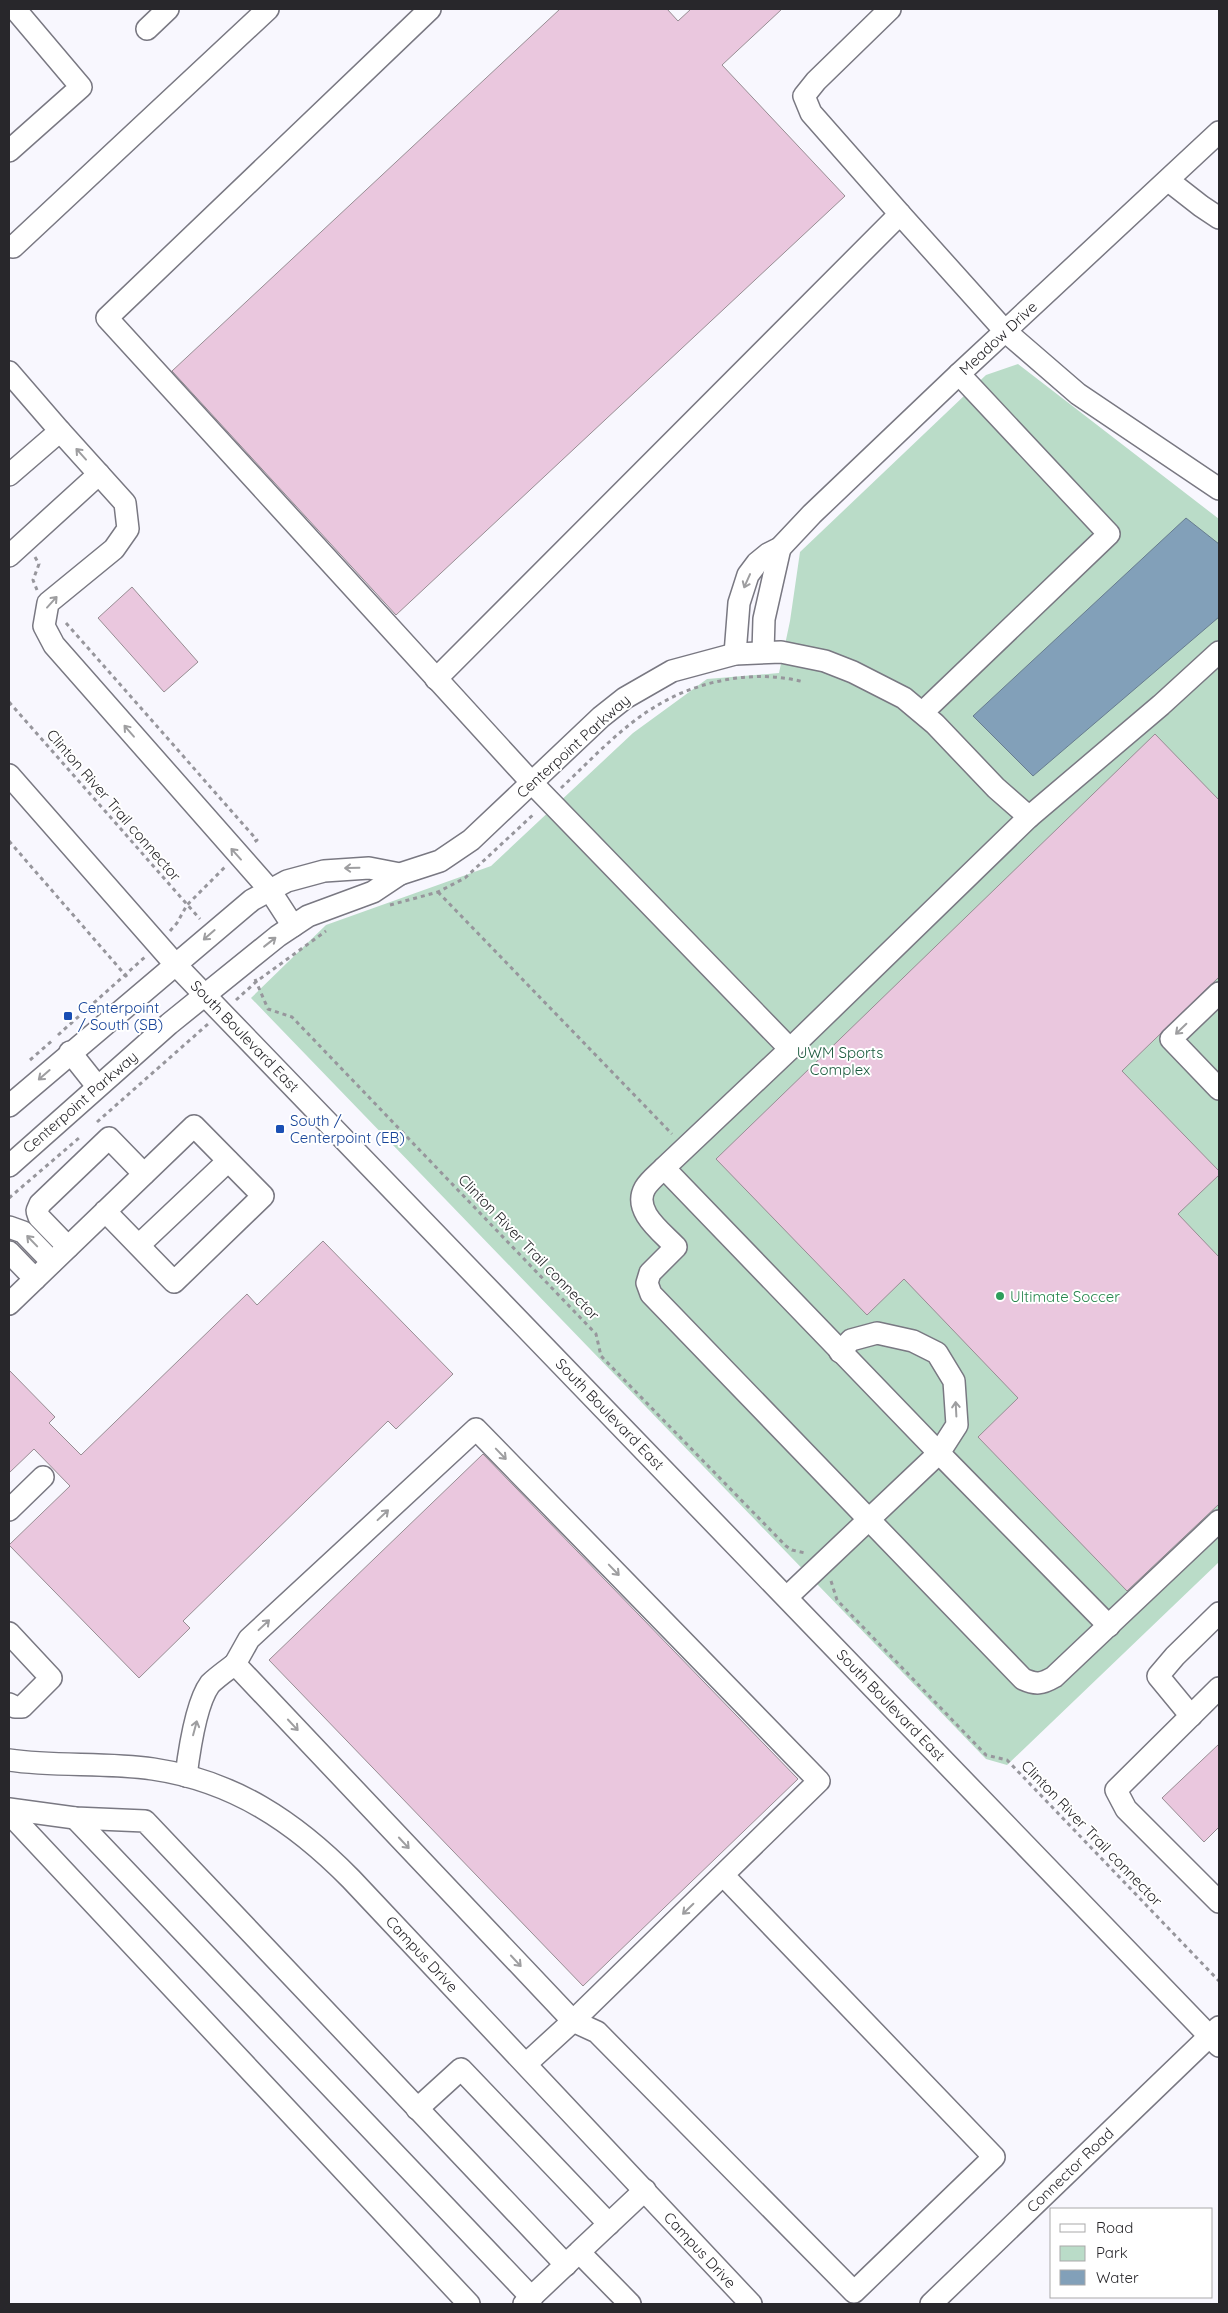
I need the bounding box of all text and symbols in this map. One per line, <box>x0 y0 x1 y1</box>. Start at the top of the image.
street label: Meadow Drive <box>955 297 1041 379</box>
one-way arrow <box>75 448 87 461</box>
one-way arrow <box>741 573 751 588</box>
one-way arrow <box>46 595 58 608</box>
street label: Centerpoint Parkway <box>512 690 634 802</box>
street label: Clinton River Trail connector <box>43 725 185 885</box>
one-way arrow <box>123 725 135 738</box>
one-way arrow <box>230 847 242 860</box>
one-way arrow <box>345 864 361 873</box>
one-way arrow <box>202 929 215 941</box>
one-way arrow <box>263 937 276 948</box>
street label: South Boulevard East <box>187 976 303 1096</box>
place label: Centerpoint / South (SB) <box>78 998 163 1034</box>
marker: Centerpoint / South (SB) <box>62 1010 74 1022</box>
one-way arrow <box>1175 1023 1188 1035</box>
park label: UWM Sports Complex <box>797 1043 883 1079</box>
street label: Centerpoint Parkway <box>19 1047 141 1157</box>
one-way arrow <box>38 1069 51 1080</box>
place label: South / Centerpoint (EB) <box>290 1111 405 1147</box>
marker: South / Centerpoint (EB) <box>274 1123 286 1135</box>
street label: Clinton River Trail connector <box>454 1170 604 1324</box>
one-way arrow <box>26 1235 38 1248</box>
place label: Ultimate Soccer <box>1010 1287 1120 1306</box>
marker: Ultimate Soccer <box>994 1290 1006 1302</box>
street label: South Boulevard East <box>552 1354 668 1474</box>
one-way arrow <box>951 1401 960 1417</box>
one-way arrow <box>495 1448 507 1460</box>
one-way arrow <box>377 1509 390 1521</box>
one-way arrow <box>608 1564 620 1576</box>
one-way arrow <box>258 1619 270 1631</box>
street label: South Boulevard East <box>833 1645 949 1765</box>
one-way arrow <box>287 1719 299 1731</box>
one-way arrow <box>190 1720 200 1736</box>
street label: Clinton River Trail connector <box>1017 1756 1167 1910</box>
one-way arrow <box>398 1837 410 1849</box>
one-way arrow <box>682 1902 694 1914</box>
street label: Campus Drive <box>382 1912 462 1996</box>
one-way arrow <box>510 1955 522 1967</box>
street label: Connector Road <box>1023 2124 1117 2216</box>
street label: Campus Drive <box>660 2208 740 2292</box>
legend <box>1050 2208 1213 2298</box>
text: Road <box>1096 2218 1133 2237</box>
text: Park <box>1096 2243 1128 2262</box>
text: Water <box>1096 2268 1139 2287</box>

